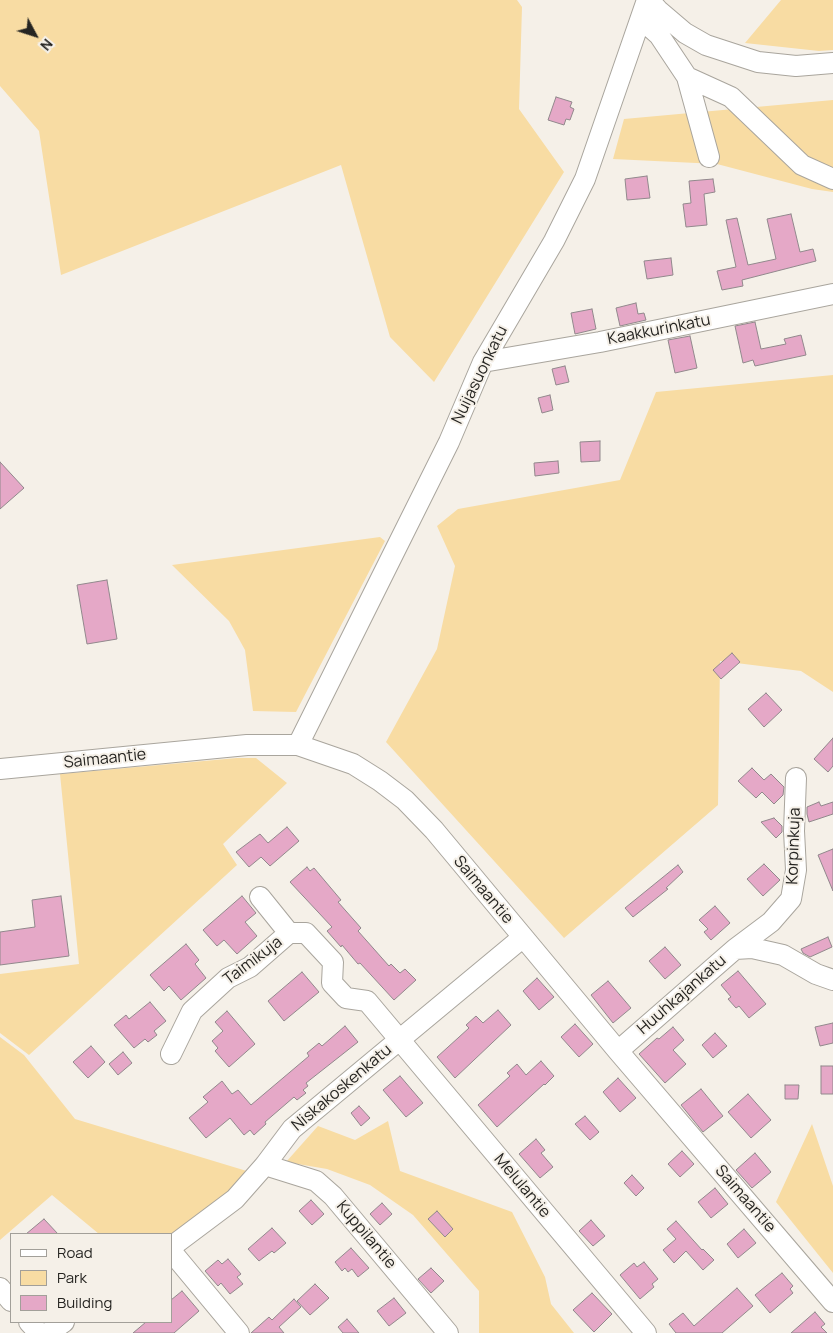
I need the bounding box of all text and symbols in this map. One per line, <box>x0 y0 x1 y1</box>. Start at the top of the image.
north arrow <box>10 10 60 60</box>
text: N <box>36 35 57 55</box>
street label: Kaakkurinkatu <box>606 311 712 349</box>
street label: Nuijasuonkatu <box>448 323 512 427</box>
street label: Saimaantie <box>63 745 147 773</box>
street label: Korpinkuja <box>783 807 805 885</box>
street label: Saimaantie <box>449 852 517 928</box>
street label: Taimikuja <box>220 933 286 989</box>
street label: Huuhkajankatu <box>634 951 730 1039</box>
street label: Niskakoskenkatu <box>288 1041 396 1135</box>
street label: Melulantie <box>490 1150 554 1222</box>
street label: Saimaantie <box>711 1161 779 1237</box>
street label: Kuppilantie <box>332 1197 400 1273</box>
legend <box>10 1233 172 1323</box>
text: Road <box>57 1242 93 1263</box>
text: Park <box>57 1267 87 1288</box>
text: Building <box>57 1292 112 1313</box>

